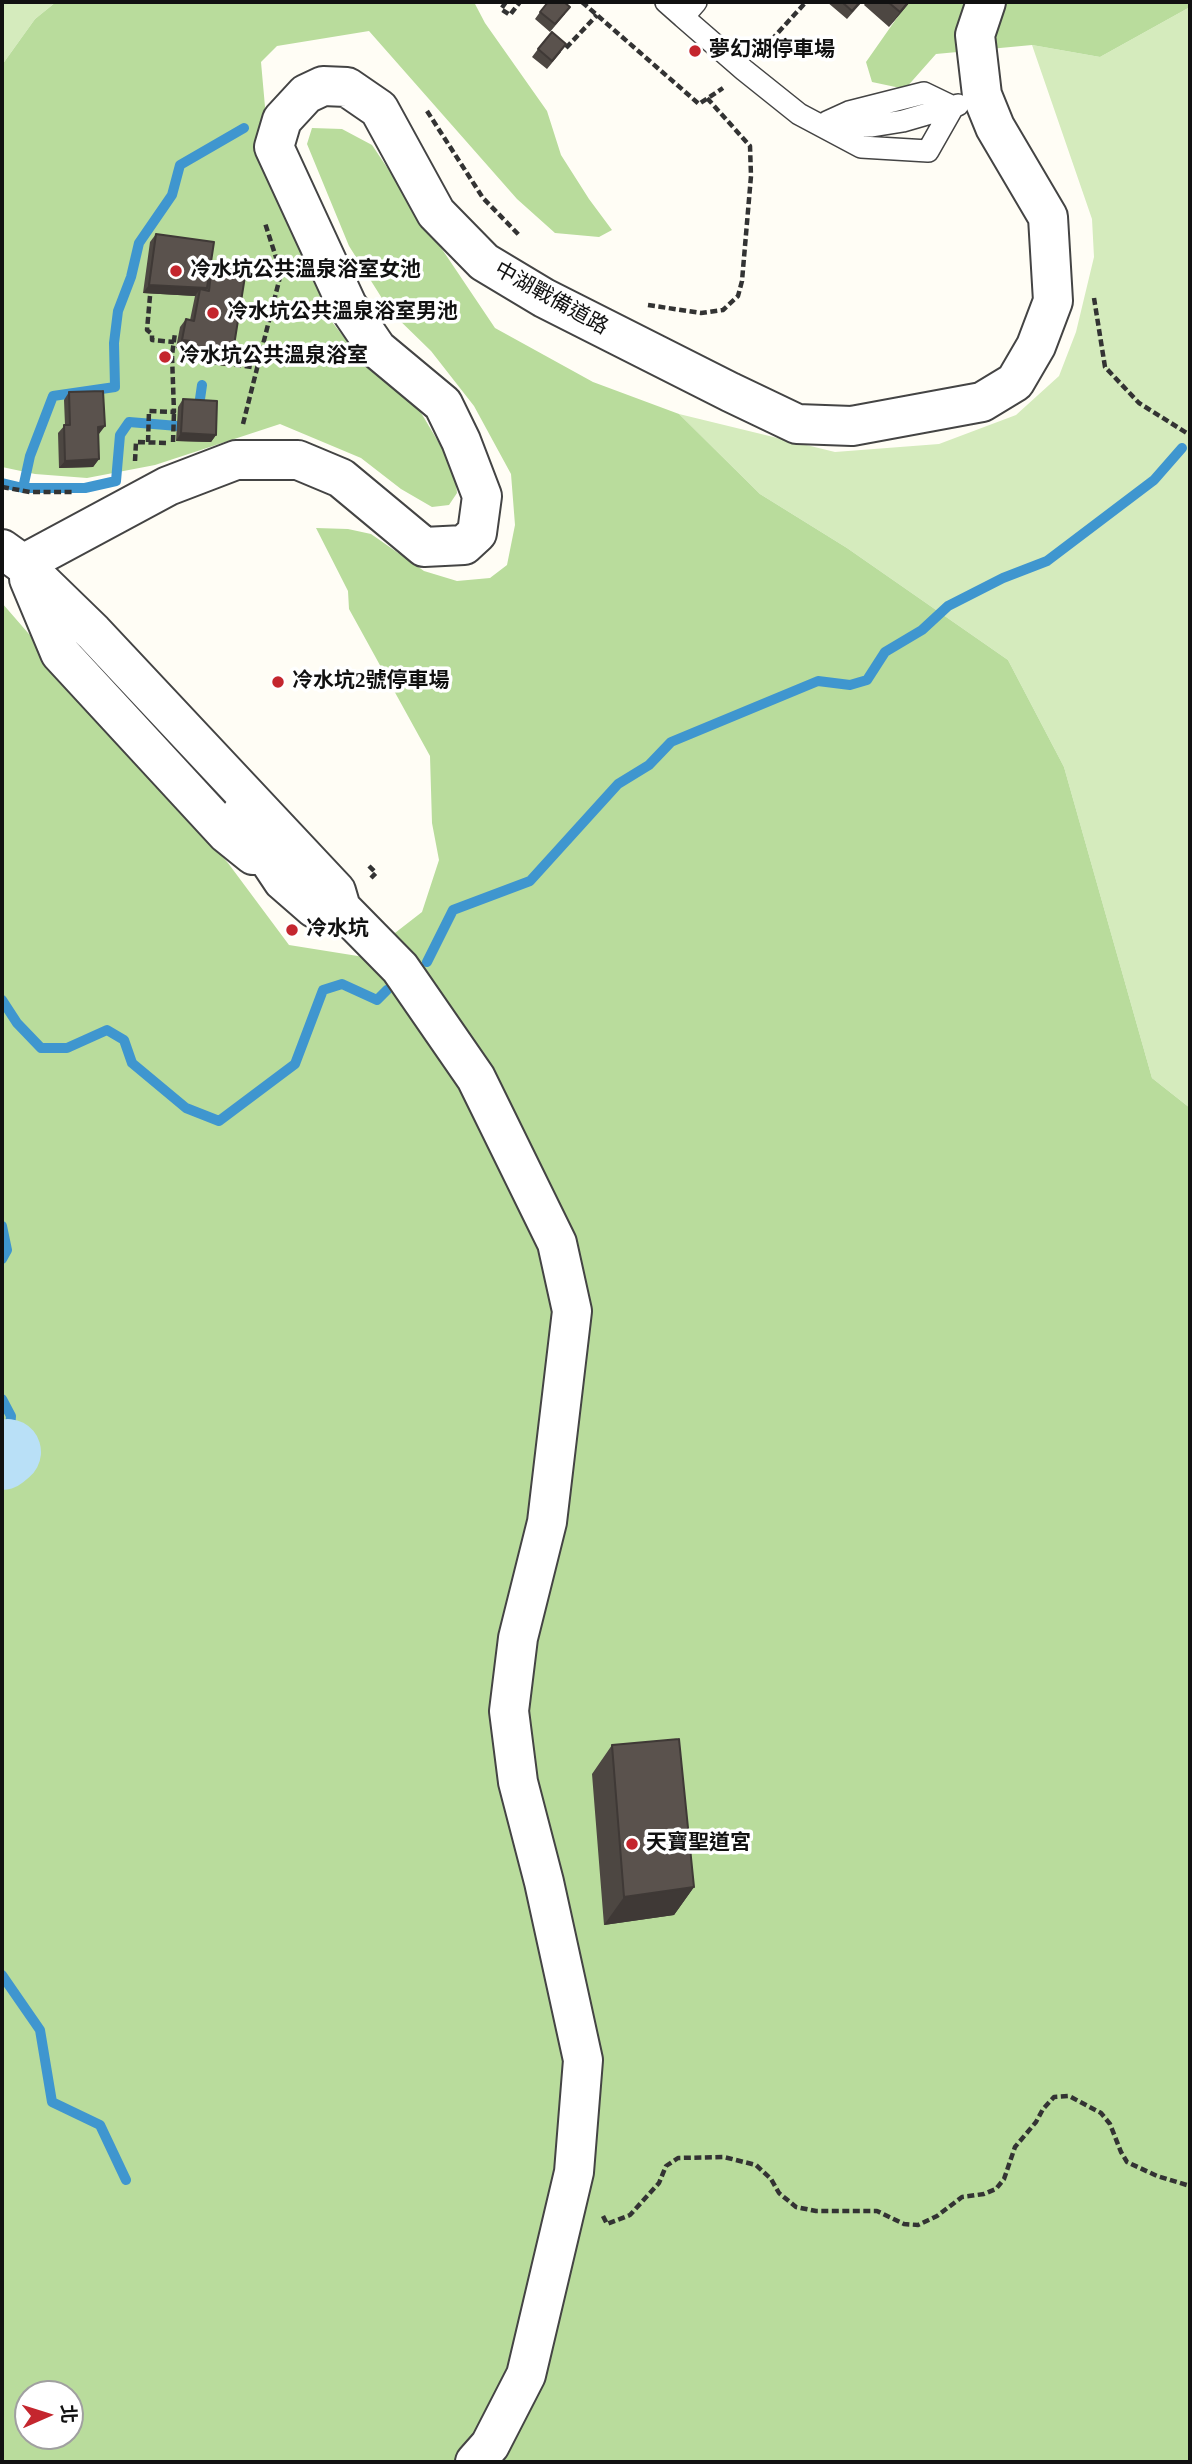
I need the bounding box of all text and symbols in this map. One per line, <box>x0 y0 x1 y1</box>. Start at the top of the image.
place label: 夢幻湖停車場 <box>709 38 835 64</box>
marker: 夢幻湖停車場 <box>687 43 703 59</box>
street label: 中湖戰備道路 <box>490 257 612 341</box>
place label: 冷水坑公共溫泉浴室女池 <box>190 258 421 284</box>
marker: 冷水坑公共溫泉浴室女池 <box>168 263 184 279</box>
place label: 冷水坑公共溫泉浴室男池 <box>227 300 458 326</box>
marker: 冷水坑公共溫泉浴室男池 <box>205 305 221 321</box>
place label: 冷水坑公共溫泉浴室 <box>179 344 368 370</box>
marker: 冷水坑公共溫泉浴室 <box>157 349 173 365</box>
place label: 冷水坑2號停車場 <box>292 669 449 695</box>
marker: 冷水坑2號停車場 <box>270 674 286 690</box>
place label: 冷水坑 <box>306 917 369 943</box>
marker: 冷水坑 <box>284 922 300 938</box>
place label: 天寶聖道宮 <box>646 1831 751 1857</box>
marker: 天寶聖道宮 <box>624 1836 640 1852</box>
north arrow <box>14 2380 84 2450</box>
text: 北 <box>57 2404 79 2424</box>

